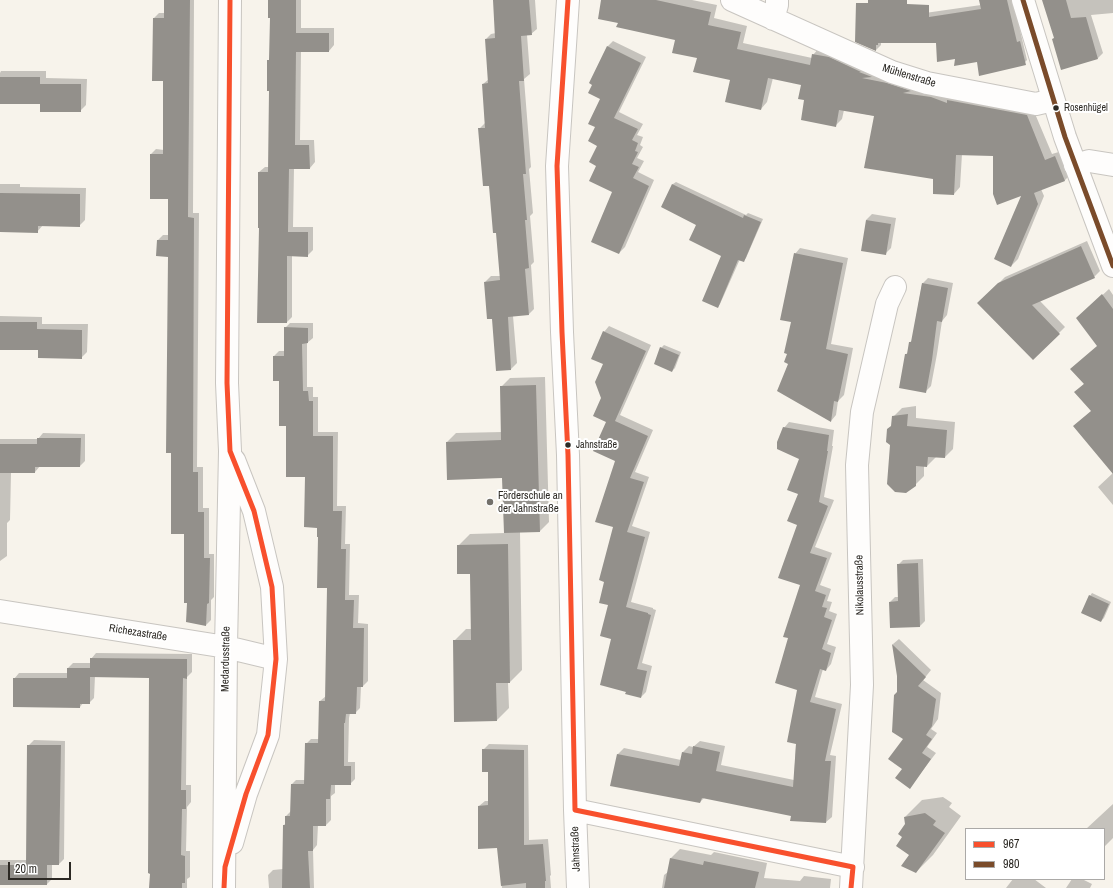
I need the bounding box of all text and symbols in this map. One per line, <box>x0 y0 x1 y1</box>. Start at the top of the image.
street label: Mühlenstraße <box>881 62 937 90</box>
place label: Rosenhügel <box>1064 102 1108 114</box>
marker: Rosenhügel <box>1051 103 1061 113</box>
place label: Jahnstraße <box>576 439 617 451</box>
marker: Jahnstraße <box>563 440 573 450</box>
place label: Förderschule an der Jahnstraße <box>498 489 563 515</box>
marker: Förderschule an der Jahnstraße <box>485 497 495 507</box>
street label: Nikolausstraße <box>853 555 867 615</box>
street label: Richezastraße <box>108 622 168 644</box>
street label: Medardusstraße <box>219 626 233 692</box>
street label: Jahnstraße <box>569 826 583 872</box>
legend <box>965 828 1105 880</box>
text: 967 <box>1003 836 1019 852</box>
scale bar <box>10 854 73 880</box>
text: 980 <box>1003 856 1019 872</box>
text: 20 m <box>15 861 37 877</box>

